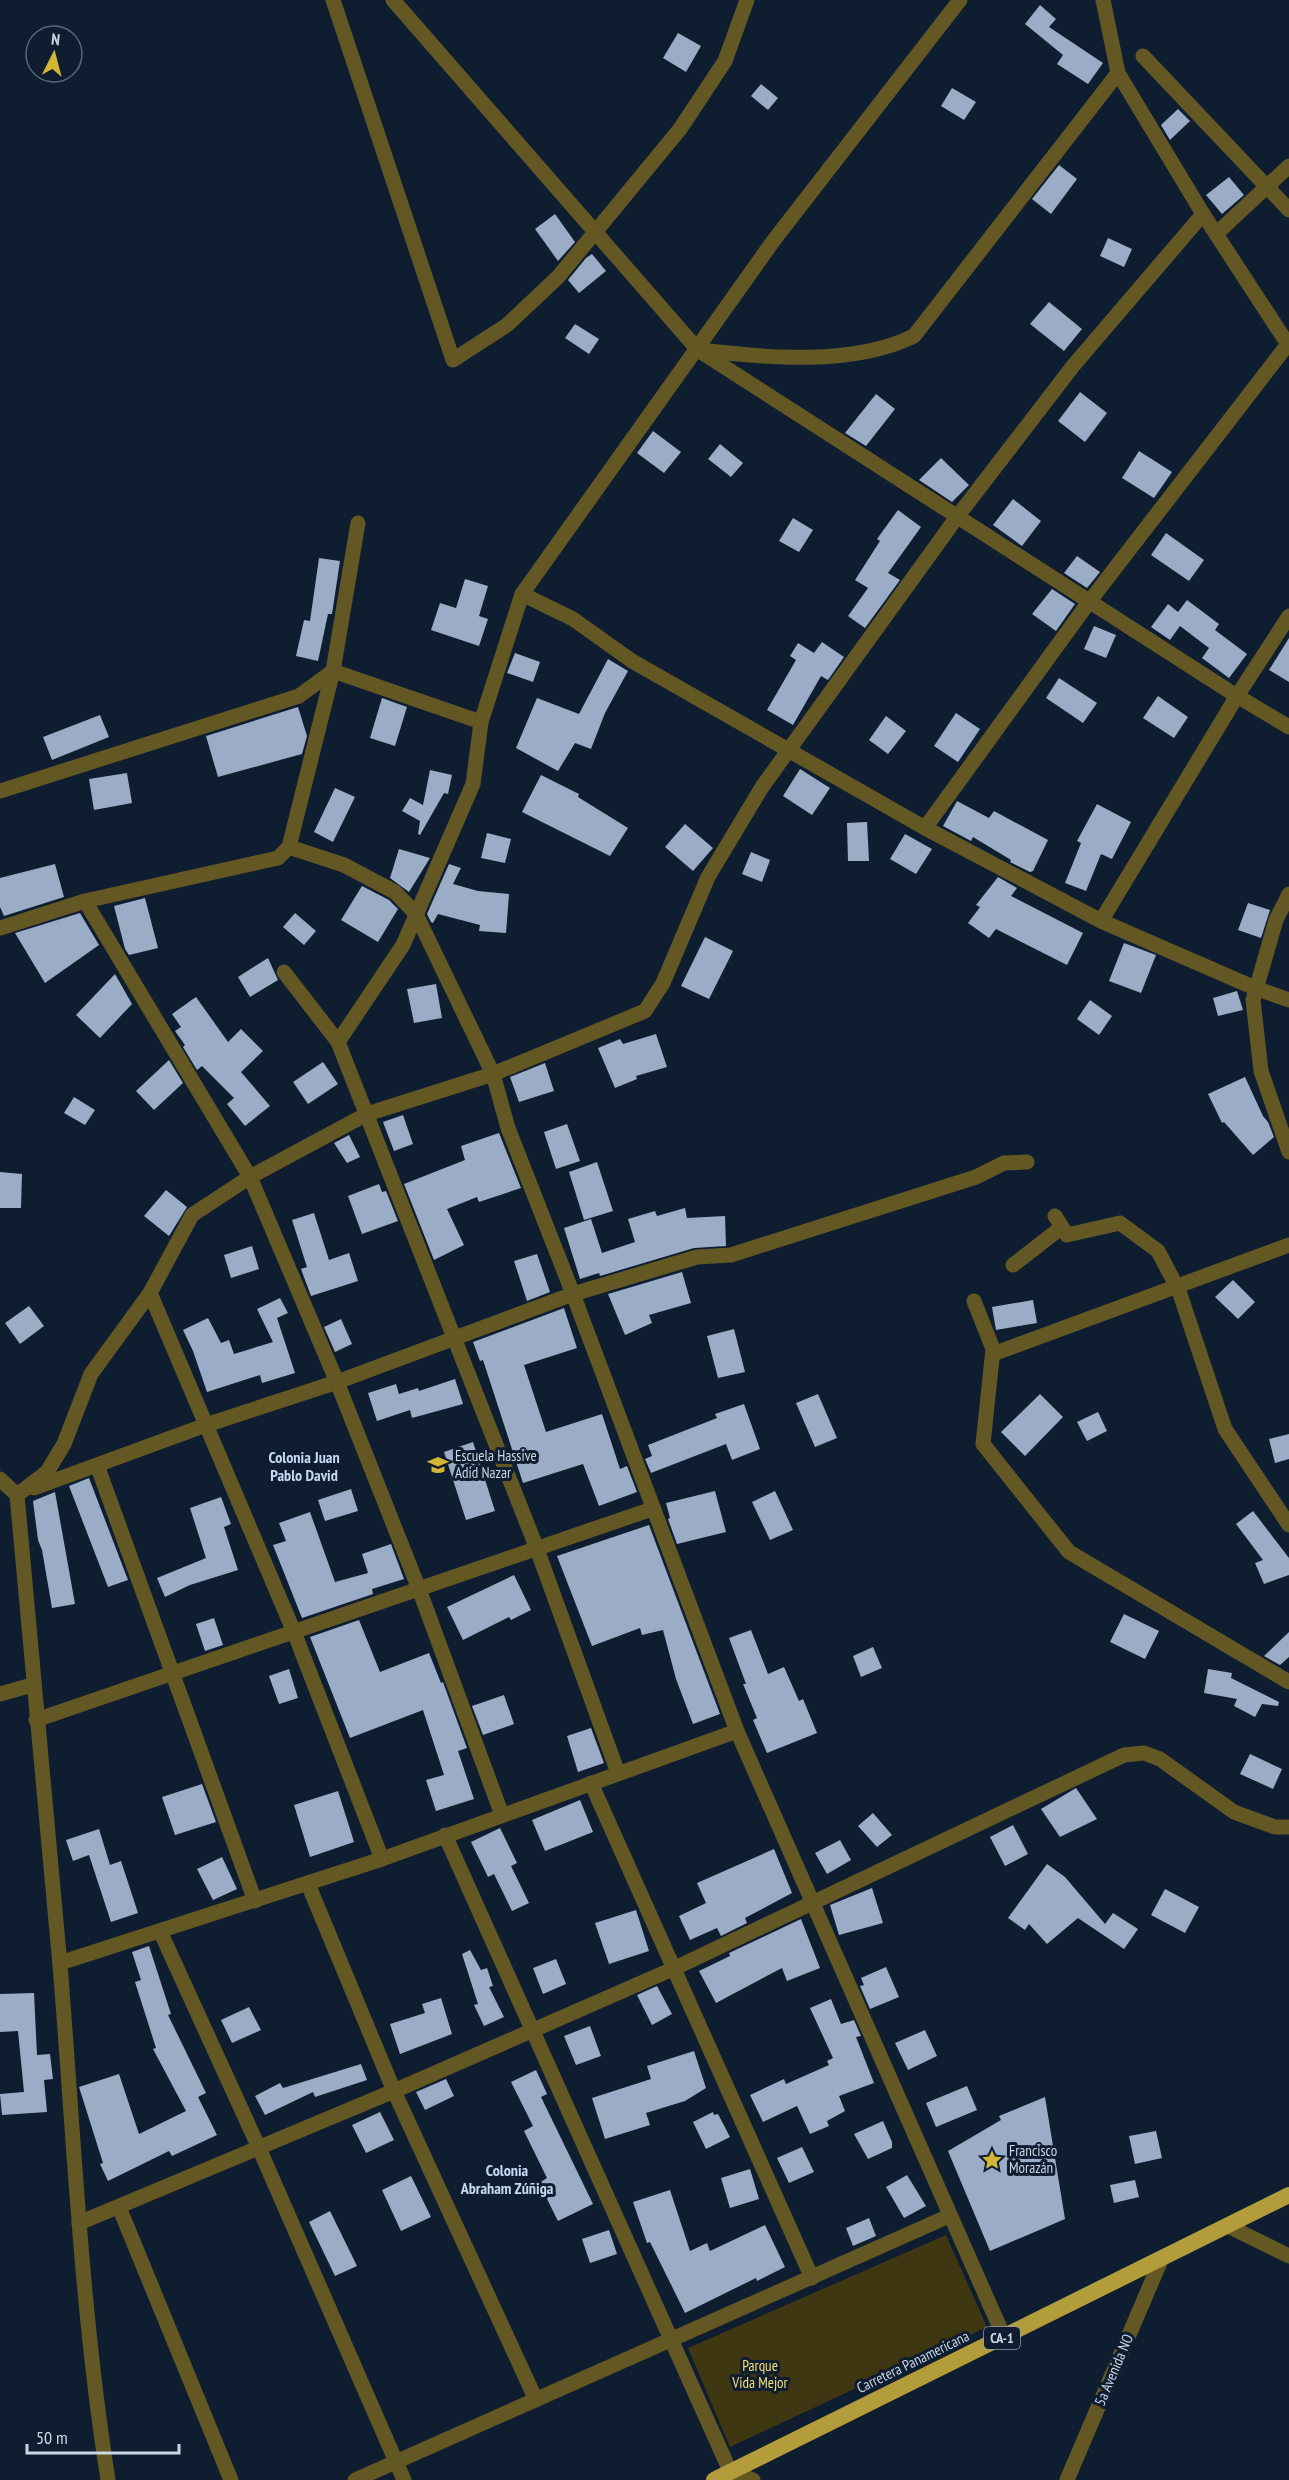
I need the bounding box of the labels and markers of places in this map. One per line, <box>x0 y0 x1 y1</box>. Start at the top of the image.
place label: Escuela Hassive Adid Nazar <box>455 1446 537 1482</box>
school or university icon: Escuela Hassive Adid Nazar <box>426 1453 450 1477</box>
place label: Francisco Morazán <box>1009 2141 1057 2177</box>
place icon: Francisco Morazán <box>980 2148 1004 2172</box>

